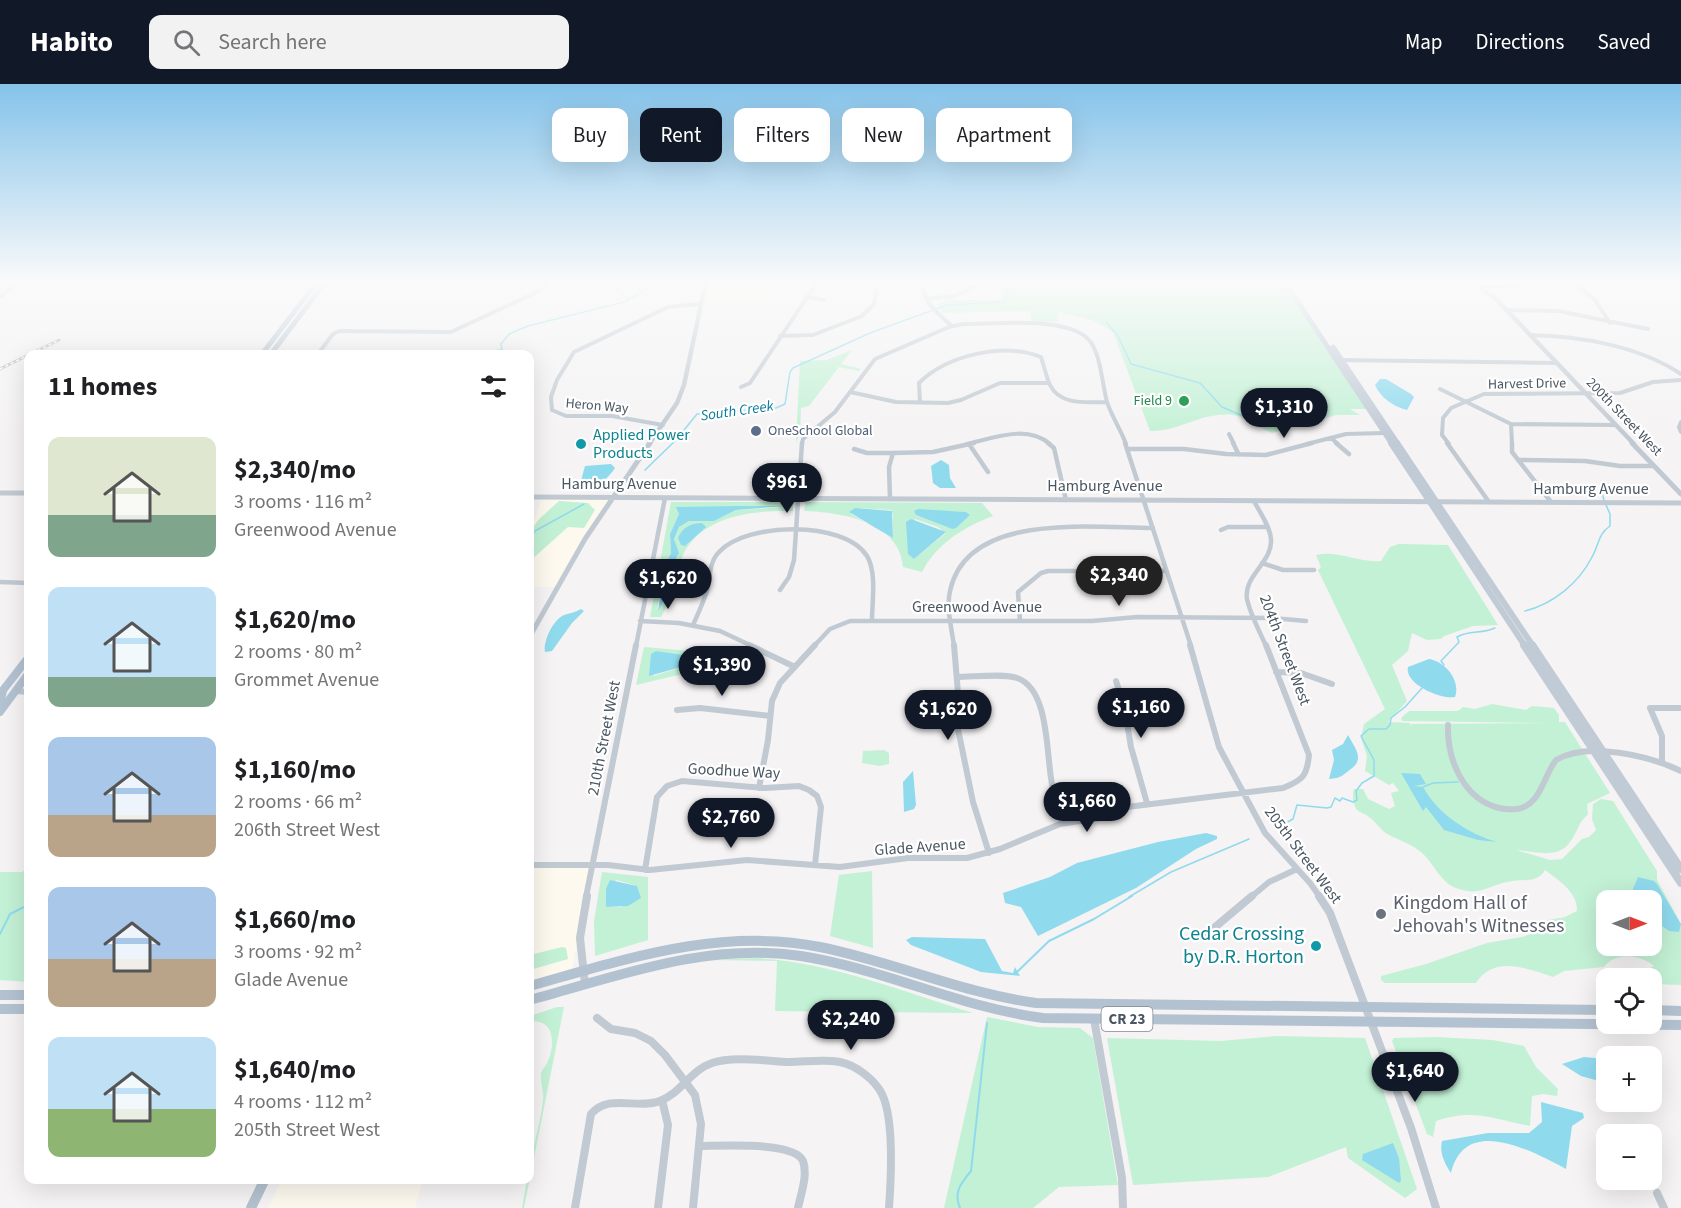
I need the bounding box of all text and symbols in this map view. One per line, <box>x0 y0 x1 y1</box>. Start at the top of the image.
search box <box>149 15 569 69</box>
text: Habito <box>30 22 113 62</box>
icon: search <box>170 26 203 59</box>
text: Search here <box>218 26 327 58</box>
text: Map <box>1405 27 1443 57</box>
text: Directions <box>1476 27 1564 57</box>
text: Saved <box>1597 27 1651 57</box>
chip: Buy <box>552 108 628 162</box>
chip: Rent <box>640 108 722 162</box>
chip: Filters <box>734 108 830 162</box>
chip: New <box>842 108 924 162</box>
chip: Apartment <box>936 108 1072 162</box>
text: 11 homes <box>48 368 157 405</box>
icon: filters <box>477 370 510 403</box>
street label: Harvest Drive <box>1488 373 1566 395</box>
street label: 200th Street West <box>1581 373 1667 461</box>
pin: $1,310 <box>1235 388 1333 439</box>
place label: Field 9 <box>1134 391 1172 411</box>
street label: Heron Way <box>565 393 630 419</box>
text: $1,310 <box>1255 393 1313 421</box>
marker: Field 9 <box>1177 394 1191 408</box>
water label: South Creek <box>699 395 776 427</box>
place label: OneSchool Global <box>768 421 873 441</box>
place label: Applied Power Products <box>593 424 690 464</box>
marker: OneSchool Global <box>749 424 763 438</box>
marker: Applied Power Products <box>574 437 588 451</box>
text: $2,340/mo <box>234 451 356 488</box>
icon: home <box>96 461 168 533</box>
pin: $961 <box>751 463 823 514</box>
text: $961 <box>766 468 808 496</box>
street label: Hamburg Avenue <box>561 473 677 495</box>
street label: Hamburg Avenue <box>1047 475 1163 497</box>
street label: Hamburg Avenue <box>1533 478 1649 500</box>
text: 3 rooms · 116 m² <box>234 488 372 516</box>
text: Greenwood Avenue <box>234 516 397 544</box>
pin: $2,340 <box>1070 556 1168 607</box>
pin: $1,620 <box>619 559 717 610</box>
text: $2,340 <box>1090 561 1148 589</box>
text: $1,620 <box>639 564 697 592</box>
street label: 204th Street West <box>1254 592 1316 709</box>
street label: Greenwood Avenue <box>912 596 1042 618</box>
text: $1,620/mo <box>234 601 356 638</box>
icon: home <box>96 611 168 683</box>
text: 2 rooms · 80 m² <box>234 638 362 666</box>
pin: $1,390 <box>673 646 771 697</box>
text: $1,390 <box>693 651 751 679</box>
text: Grommet Avenue <box>234 666 379 694</box>
street label: 210th Street West <box>582 678 626 797</box>
pin: $1,160 <box>1092 688 1190 739</box>
pin: $1,620 <box>899 690 997 741</box>
text: $1,160 <box>1112 693 1170 721</box>
text: $1,620 <box>919 695 977 723</box>
text: $1,160/mo <box>234 751 356 788</box>
street label: Goodhue Way <box>687 758 781 784</box>
icon: home <box>96 761 168 833</box>
pin: $1,660 <box>1038 782 1136 833</box>
text: $1,660 <box>1058 787 1116 815</box>
text: 2 rooms · 66 m² <box>234 788 362 816</box>
pin: $2,760 <box>682 798 780 849</box>
street label: 205th Street West <box>1259 802 1347 909</box>
text: $2,760 <box>702 803 760 831</box>
text: 206th Street West <box>234 816 380 844</box>
street label: Glade Avenue <box>874 833 966 861</box>
place label: Kingdom Hall of Jehovah's Witnesses <box>1393 889 1564 940</box>
north arrow <box>1596 890 1662 956</box>
map controls <box>1596 890 1662 1190</box>
text: $1,660/mo <box>234 901 356 938</box>
marker: Kingdom Hall of Jehovah's Witnesses <box>1374 907 1388 921</box>
icon: home <box>96 911 168 983</box>
place label: Cedar Crossing by D.R. Horton <box>1179 920 1304 971</box>
text: 3 rooms · 92 m² <box>234 938 362 966</box>
marker: Cedar Crossing by D.R. Horton <box>1309 939 1323 953</box>
text: Glade Avenue <box>234 966 348 994</box>
button: locate <box>1596 968 1662 1034</box>
pin: $2,240 <box>802 1000 900 1051</box>
text: $2,240 <box>822 1005 880 1033</box>
road number: CR 23 <box>1102 1007 1152 1031</box>
button: + <box>1596 1046 1662 1112</box>
text: $1,640/mo <box>234 1051 356 1088</box>
pin: $1,640 <box>1366 1052 1464 1103</box>
text: $1,640 <box>1386 1057 1444 1085</box>
icon: home <box>96 1061 168 1133</box>
text: 4 rooms · 112 m² <box>234 1088 372 1116</box>
text: 205th Street West <box>234 1116 380 1144</box>
button: − <box>1596 1124 1662 1190</box>

